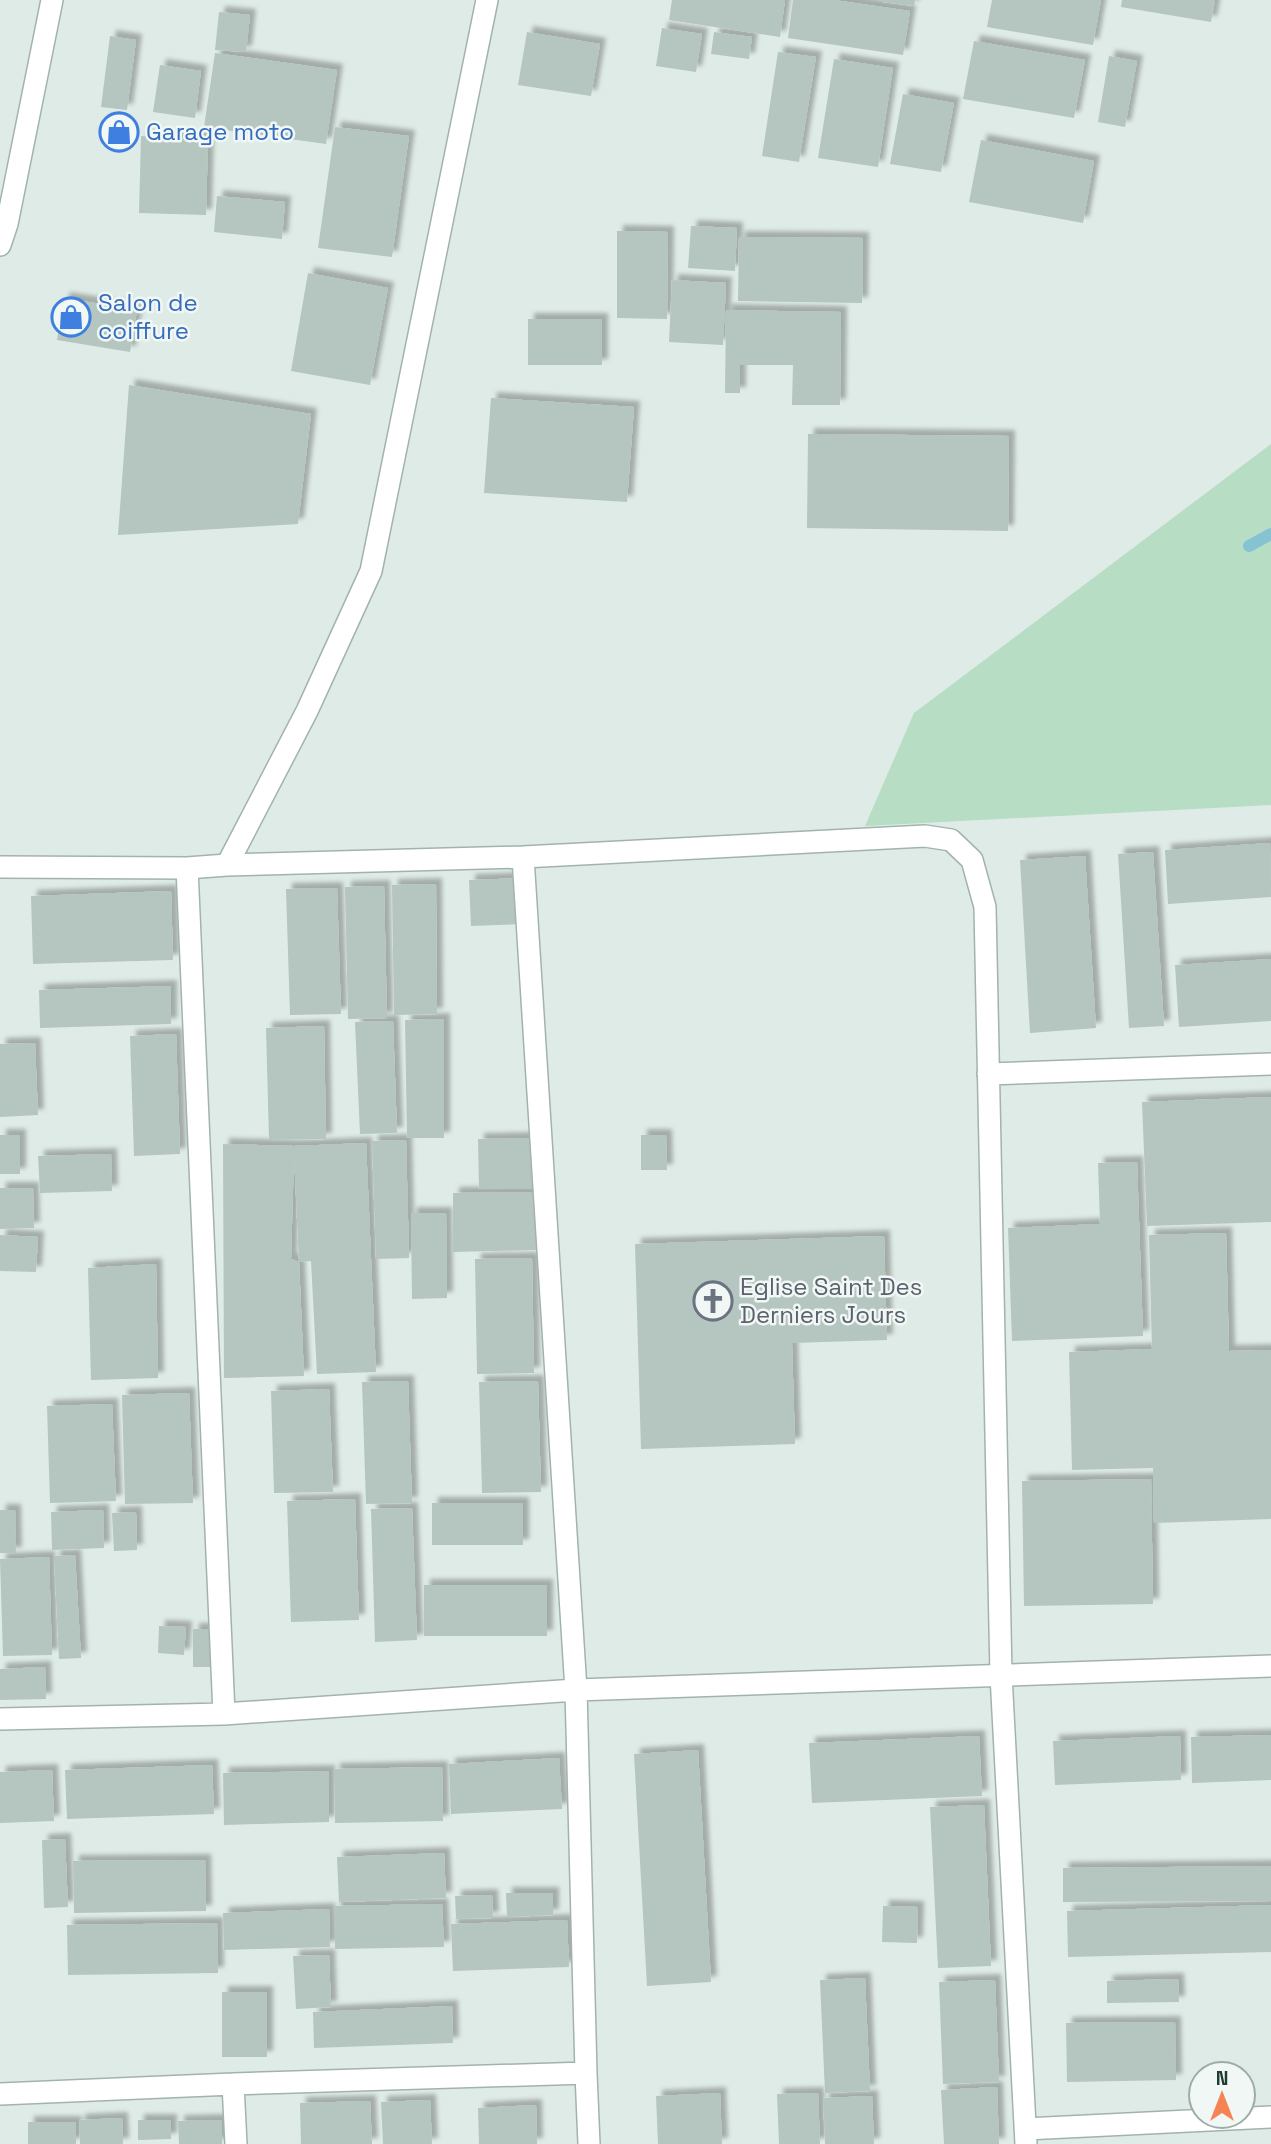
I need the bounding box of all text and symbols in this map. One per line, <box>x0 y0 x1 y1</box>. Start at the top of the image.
shop icon: Garage moto <box>98 111 140 153</box>
place label: Garage moto <box>146 116 294 147</box>
place label: Salon de coiffure <box>98 287 198 346</box>
shop icon: Salon de coiffure <box>50 296 92 338</box>
place label: Eglise Saint Des Derniers Jours <box>740 1271 922 1330</box>
church icon: Eglise Saint Des Derniers Jours <box>692 1280 734 1322</box>
north arrow <box>1187 2060 1257 2130</box>
text: N <box>1216 2066 1228 2091</box>

